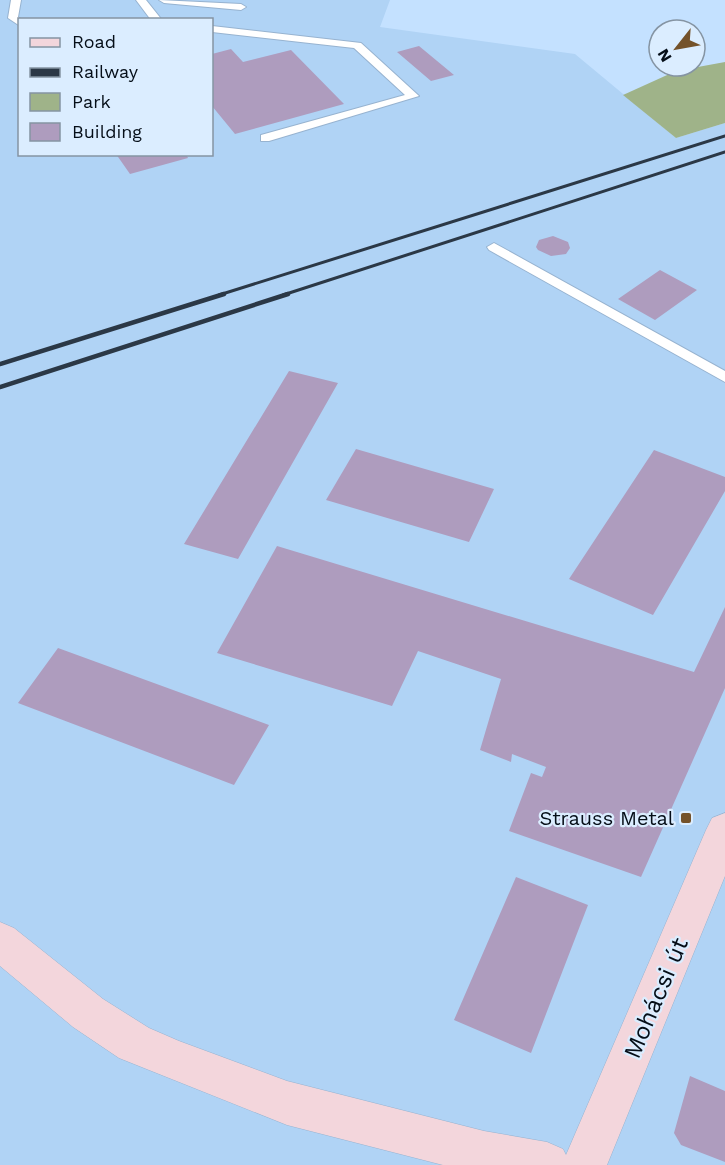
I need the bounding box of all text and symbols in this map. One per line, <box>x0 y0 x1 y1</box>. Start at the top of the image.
legend <box>18 18 213 156</box>
north arrow <box>647 18 707 78</box>
text: Road <box>72 31 116 52</box>
text: N <box>653 45 676 65</box>
text: Railway <box>72 61 139 82</box>
text: Park <box>72 91 111 112</box>
text: Building <box>72 121 142 142</box>
place label: Strauss Metal <box>539 806 674 830</box>
marker: Strauss Metal <box>679 811 693 825</box>
street label: Mohácsi út <box>618 933 694 1063</box>

